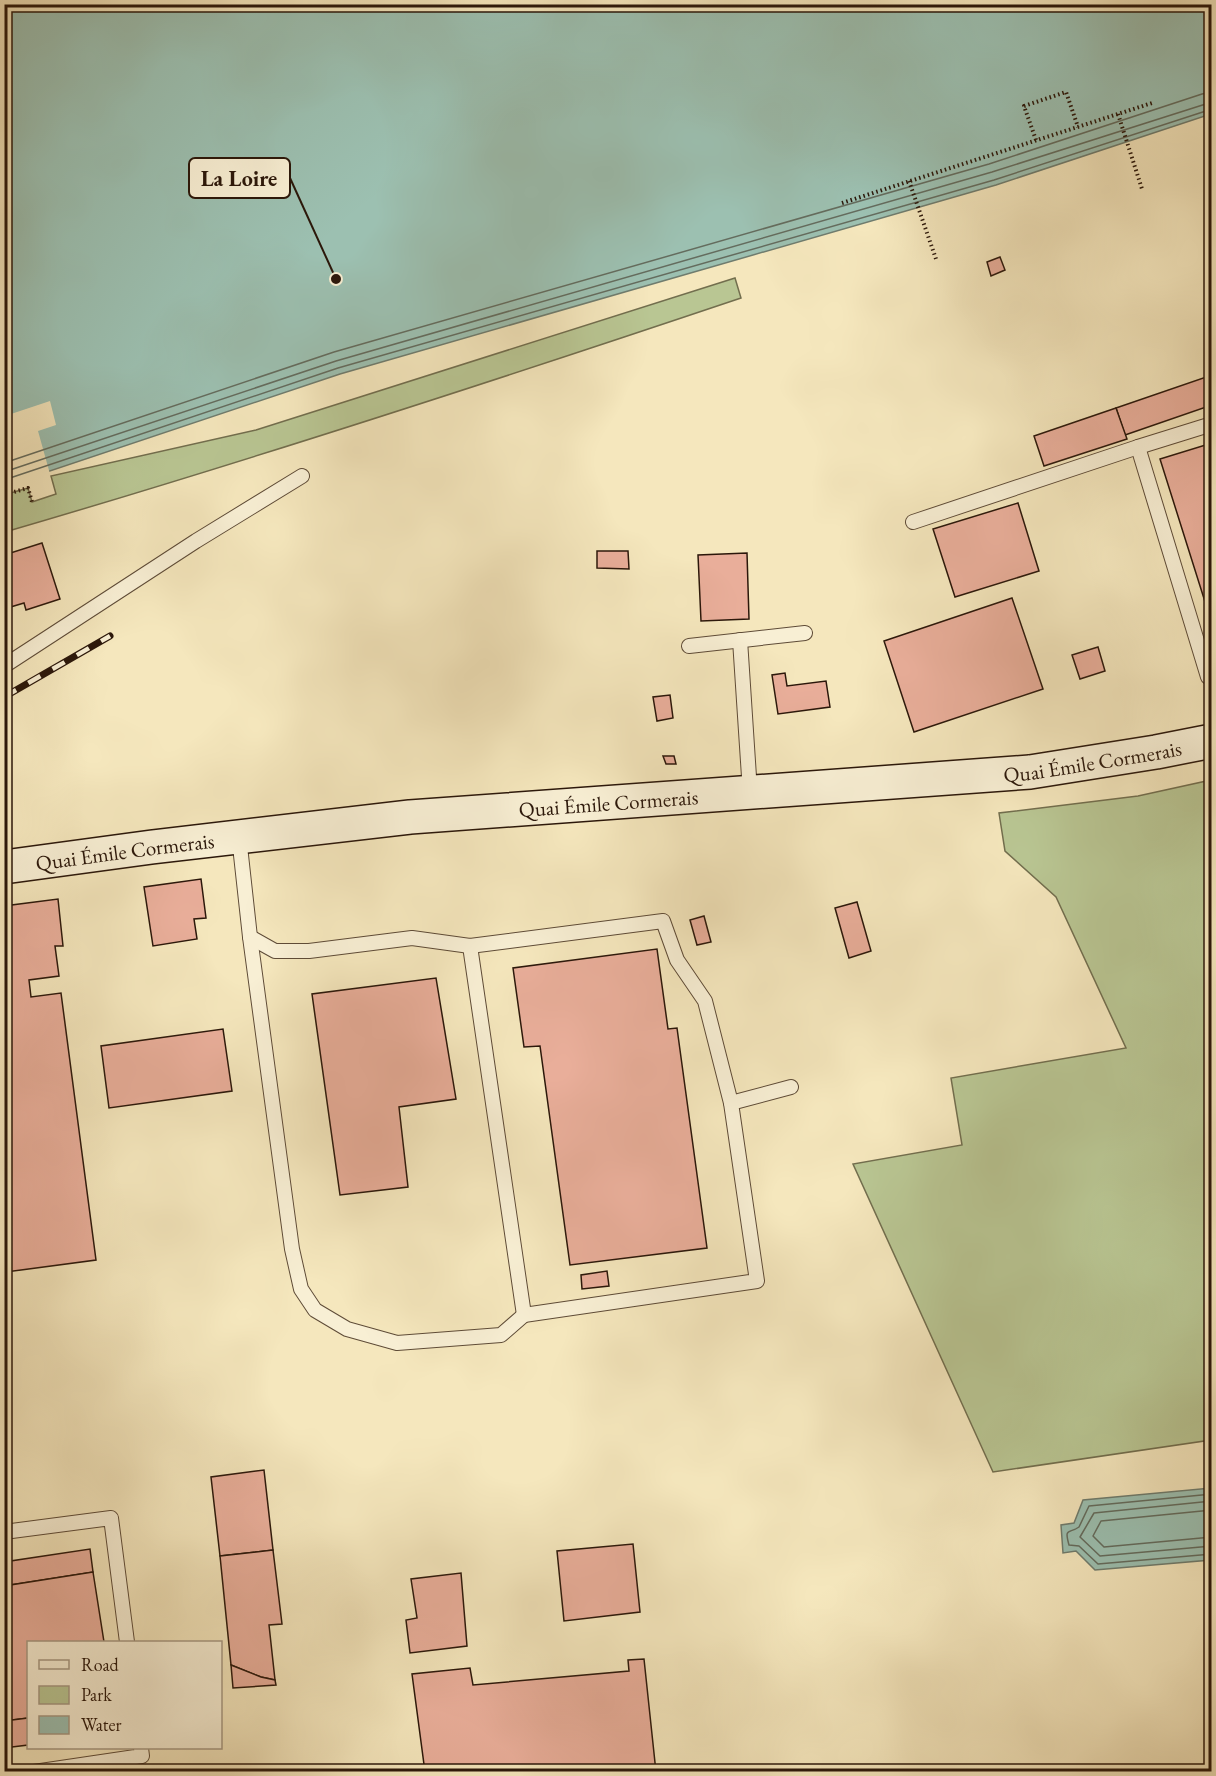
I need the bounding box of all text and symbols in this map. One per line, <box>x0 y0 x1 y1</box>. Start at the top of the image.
callout: La Loire <box>189 158 290 198</box>
text: La Loire <box>201 164 277 193</box>
street label: Quai Émile Cormerais <box>1002 734 1184 788</box>
street label: Quai Émile Cormerais <box>518 783 699 824</box>
street label: Quai Émile Cormerais <box>34 826 216 877</box>
legend <box>27 1641 222 1749</box>
text: Road <box>81 1653 120 1676</box>
text: Park <box>81 1683 112 1706</box>
text: Water <box>81 1713 122 1736</box>

